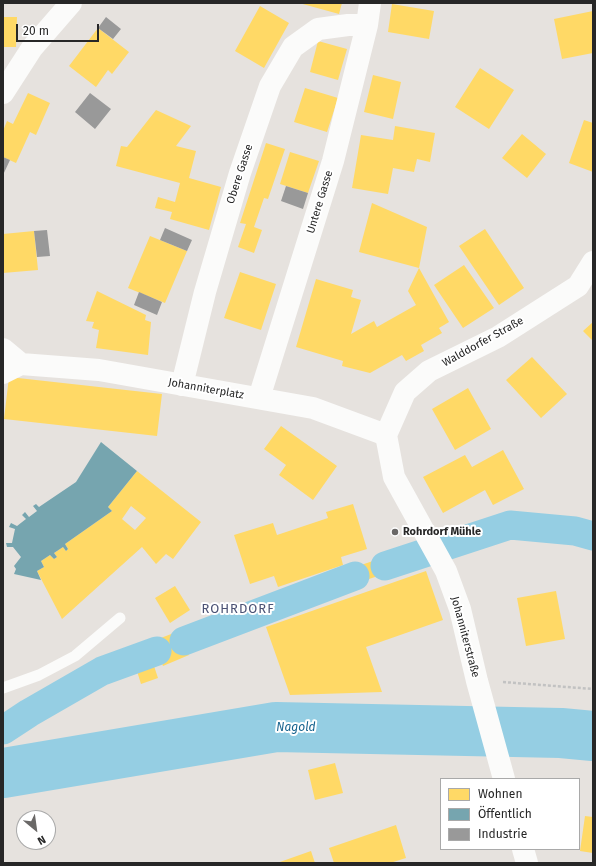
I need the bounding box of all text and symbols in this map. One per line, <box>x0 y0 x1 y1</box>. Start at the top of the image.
scale bar <box>18 16 101 42</box>
text: 20 m <box>23 24 49 38</box>
street label: Obere Gasse <box>224 143 256 205</box>
street label: Untere Gasse <box>304 169 336 235</box>
street label: Walddorfer Straße <box>440 314 526 370</box>
street label: Johanniterplatz <box>167 376 245 402</box>
place label: Rohrdorf Mühle <box>403 525 481 539</box>
marker: Rohrdorf Mühle <box>390 527 400 537</box>
street label: Johanniterstraße <box>448 595 482 679</box>
district label: ROHRDORF <box>201 601 275 617</box>
water label: Nagold <box>276 721 316 735</box>
legend <box>440 778 580 850</box>
text: Wohnen <box>478 787 522 801</box>
text: Öffentlich <box>478 807 532 821</box>
north arrow <box>16 810 56 850</box>
text: Industrie <box>478 827 527 841</box>
text: N <box>35 833 48 848</box>

